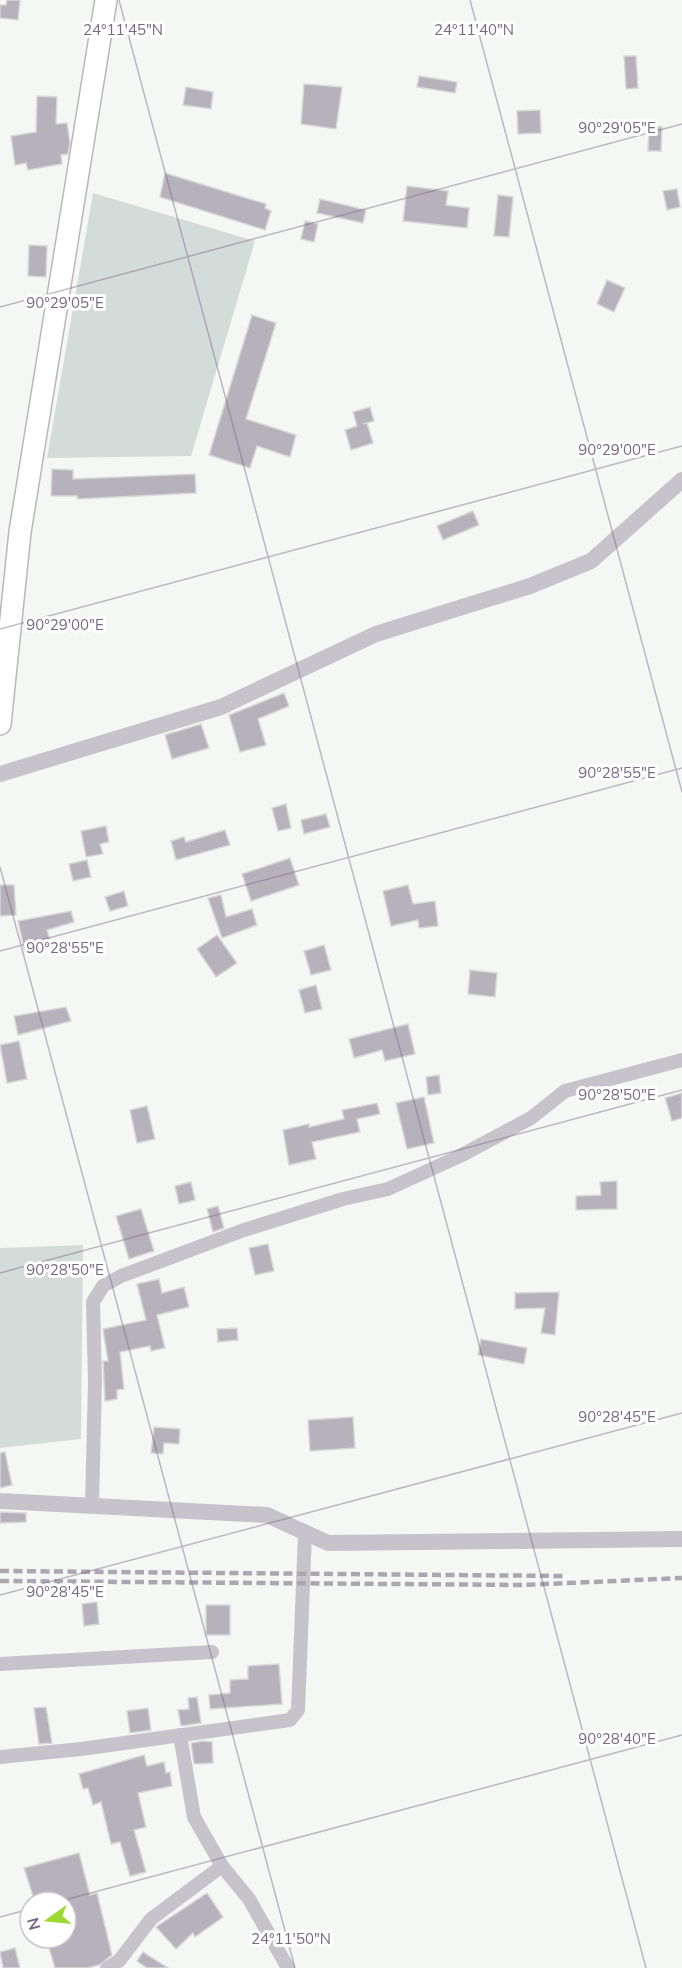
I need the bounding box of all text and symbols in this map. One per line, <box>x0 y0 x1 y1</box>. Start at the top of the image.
text: 24°11'45"N <box>83 20 163 39</box>
text: 24°11'40"N <box>434 20 514 39</box>
text: 90°29'05"E <box>578 118 656 137</box>
text: 90°29'05"E <box>26 293 104 312</box>
text: 90°29'00"E <box>578 440 656 459</box>
text: 90°29'00"E <box>26 615 104 634</box>
text: 90°28'55"E <box>578 763 656 782</box>
text: 90°28'55"E <box>26 938 104 957</box>
text: 90°28'50"E <box>578 1085 656 1104</box>
text: 90°28'50"E <box>26 1260 104 1279</box>
text: 90°28'45"E <box>578 1407 656 1426</box>
text: 90°28'45"E <box>26 1582 104 1601</box>
text: 90°28'40"E <box>578 1729 656 1748</box>
north arrow <box>18 1890 78 1950</box>
text: N <box>22 1915 45 1932</box>
text: 24°11'50"N <box>251 1929 331 1948</box>

